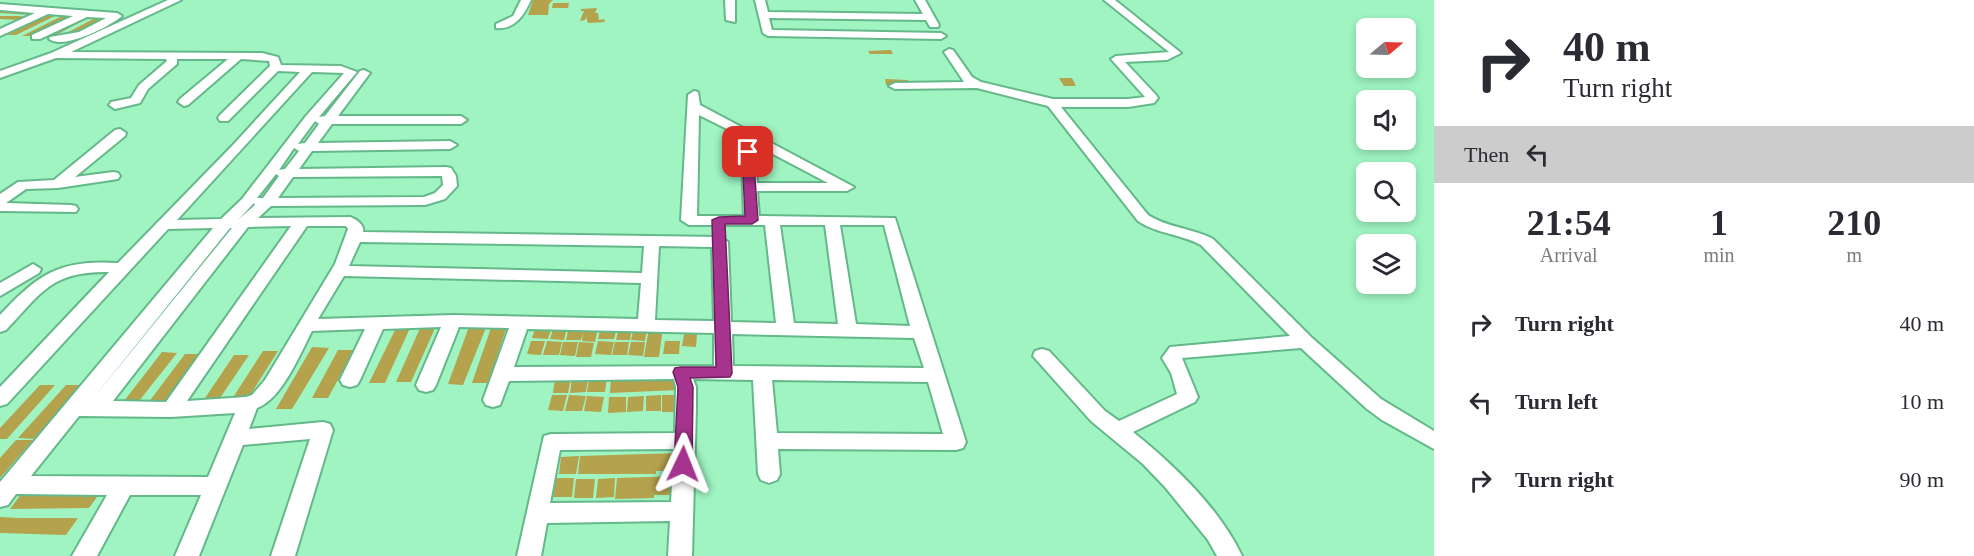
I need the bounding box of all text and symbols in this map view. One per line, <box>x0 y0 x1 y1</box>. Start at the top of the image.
north arrow <box>1356 18 1416 78</box>
map controls <box>1356 18 1416 294</box>
icon: right <box>1464 24 1542 102</box>
text: 40 m <box>1563 24 1651 70</box>
text: Turn right <box>1563 73 1672 103</box>
button: sound <box>1356 90 1416 150</box>
pin <box>722 126 773 177</box>
icon: arrive <box>731 135 764 168</box>
icon: left <box>1521 138 1554 171</box>
text: Then <box>1464 142 1509 167</box>
button: search <box>1356 162 1416 222</box>
text: 21:54 <box>1527 203 1611 243</box>
text: 1 <box>1710 203 1728 243</box>
text: 210 <box>1827 203 1881 243</box>
button: layers <box>1356 234 1416 294</box>
text: Arrival <box>1540 244 1598 266</box>
text: min <box>1703 244 1735 266</box>
text: m <box>1847 244 1862 266</box>
icon: right <box>1464 308 1497 341</box>
text: Turn right <box>1515 311 1614 336</box>
text: 40 m <box>1899 311 1944 336</box>
icon: left <box>1464 386 1497 419</box>
text: Turn left <box>1515 389 1598 414</box>
text: 10 m <box>1899 389 1944 414</box>
position arrow <box>651 432 715 496</box>
icon: right <box>1464 464 1497 497</box>
text: Turn right <box>1515 467 1614 492</box>
text: 90 m <box>1899 467 1944 492</box>

